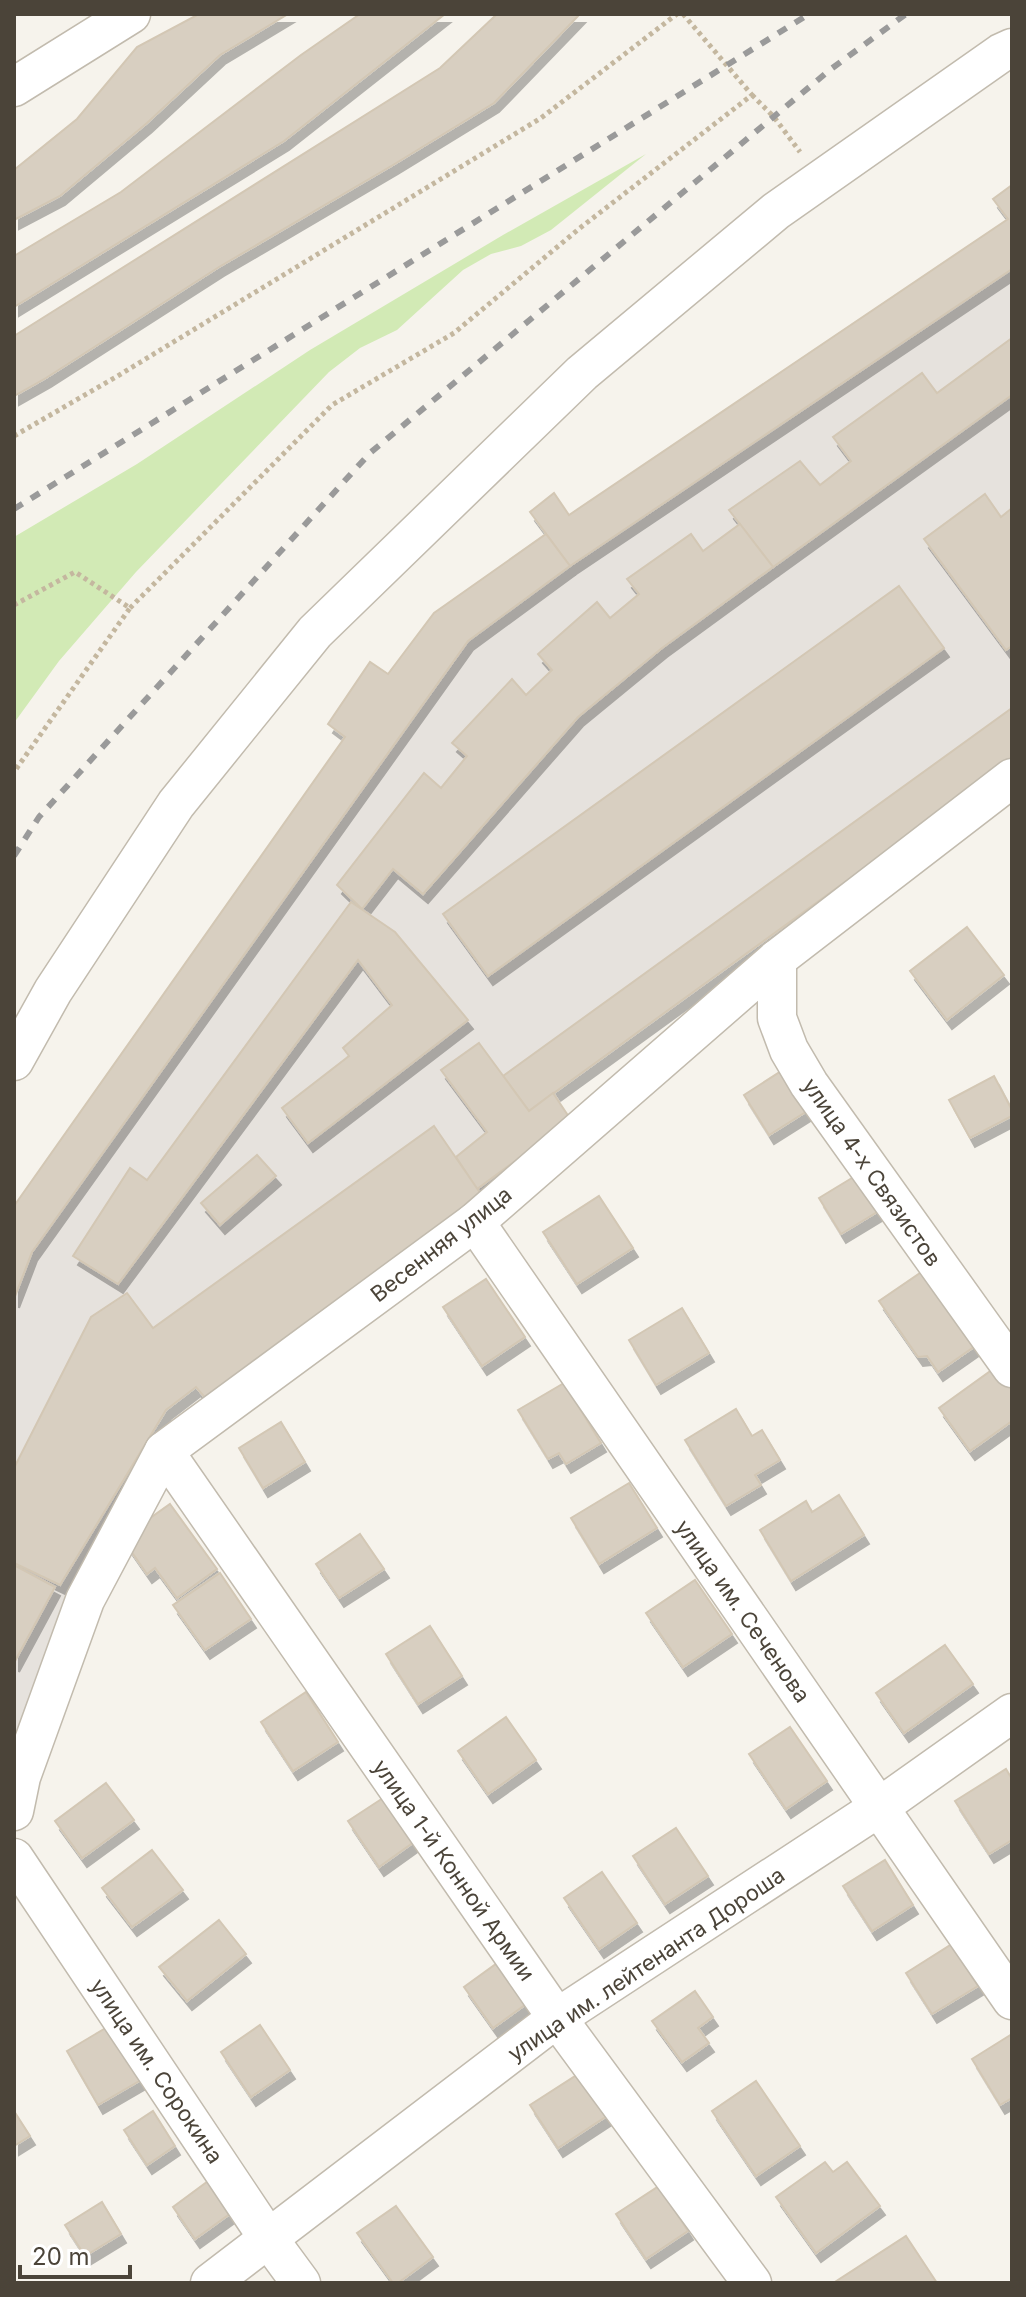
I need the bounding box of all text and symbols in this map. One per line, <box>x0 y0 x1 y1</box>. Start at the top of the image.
street label: улица 4-х Связистов <box>797 1073 947 1271</box>
street label: Весенняя улица <box>365 1181 517 1307</box>
street label: улица им. Сеченова <box>670 1515 816 1707</box>
street label: улица 1-й Конной Армии <box>368 1754 540 1986</box>
street label: улица им. лейтенанта Дороша <box>503 1862 789 2066</box>
street label: улица им. Сорокина <box>85 1974 229 2168</box>
scale bar <box>20 2229 130 2279</box>
text: 20 m <box>32 2242 90 2271</box>

